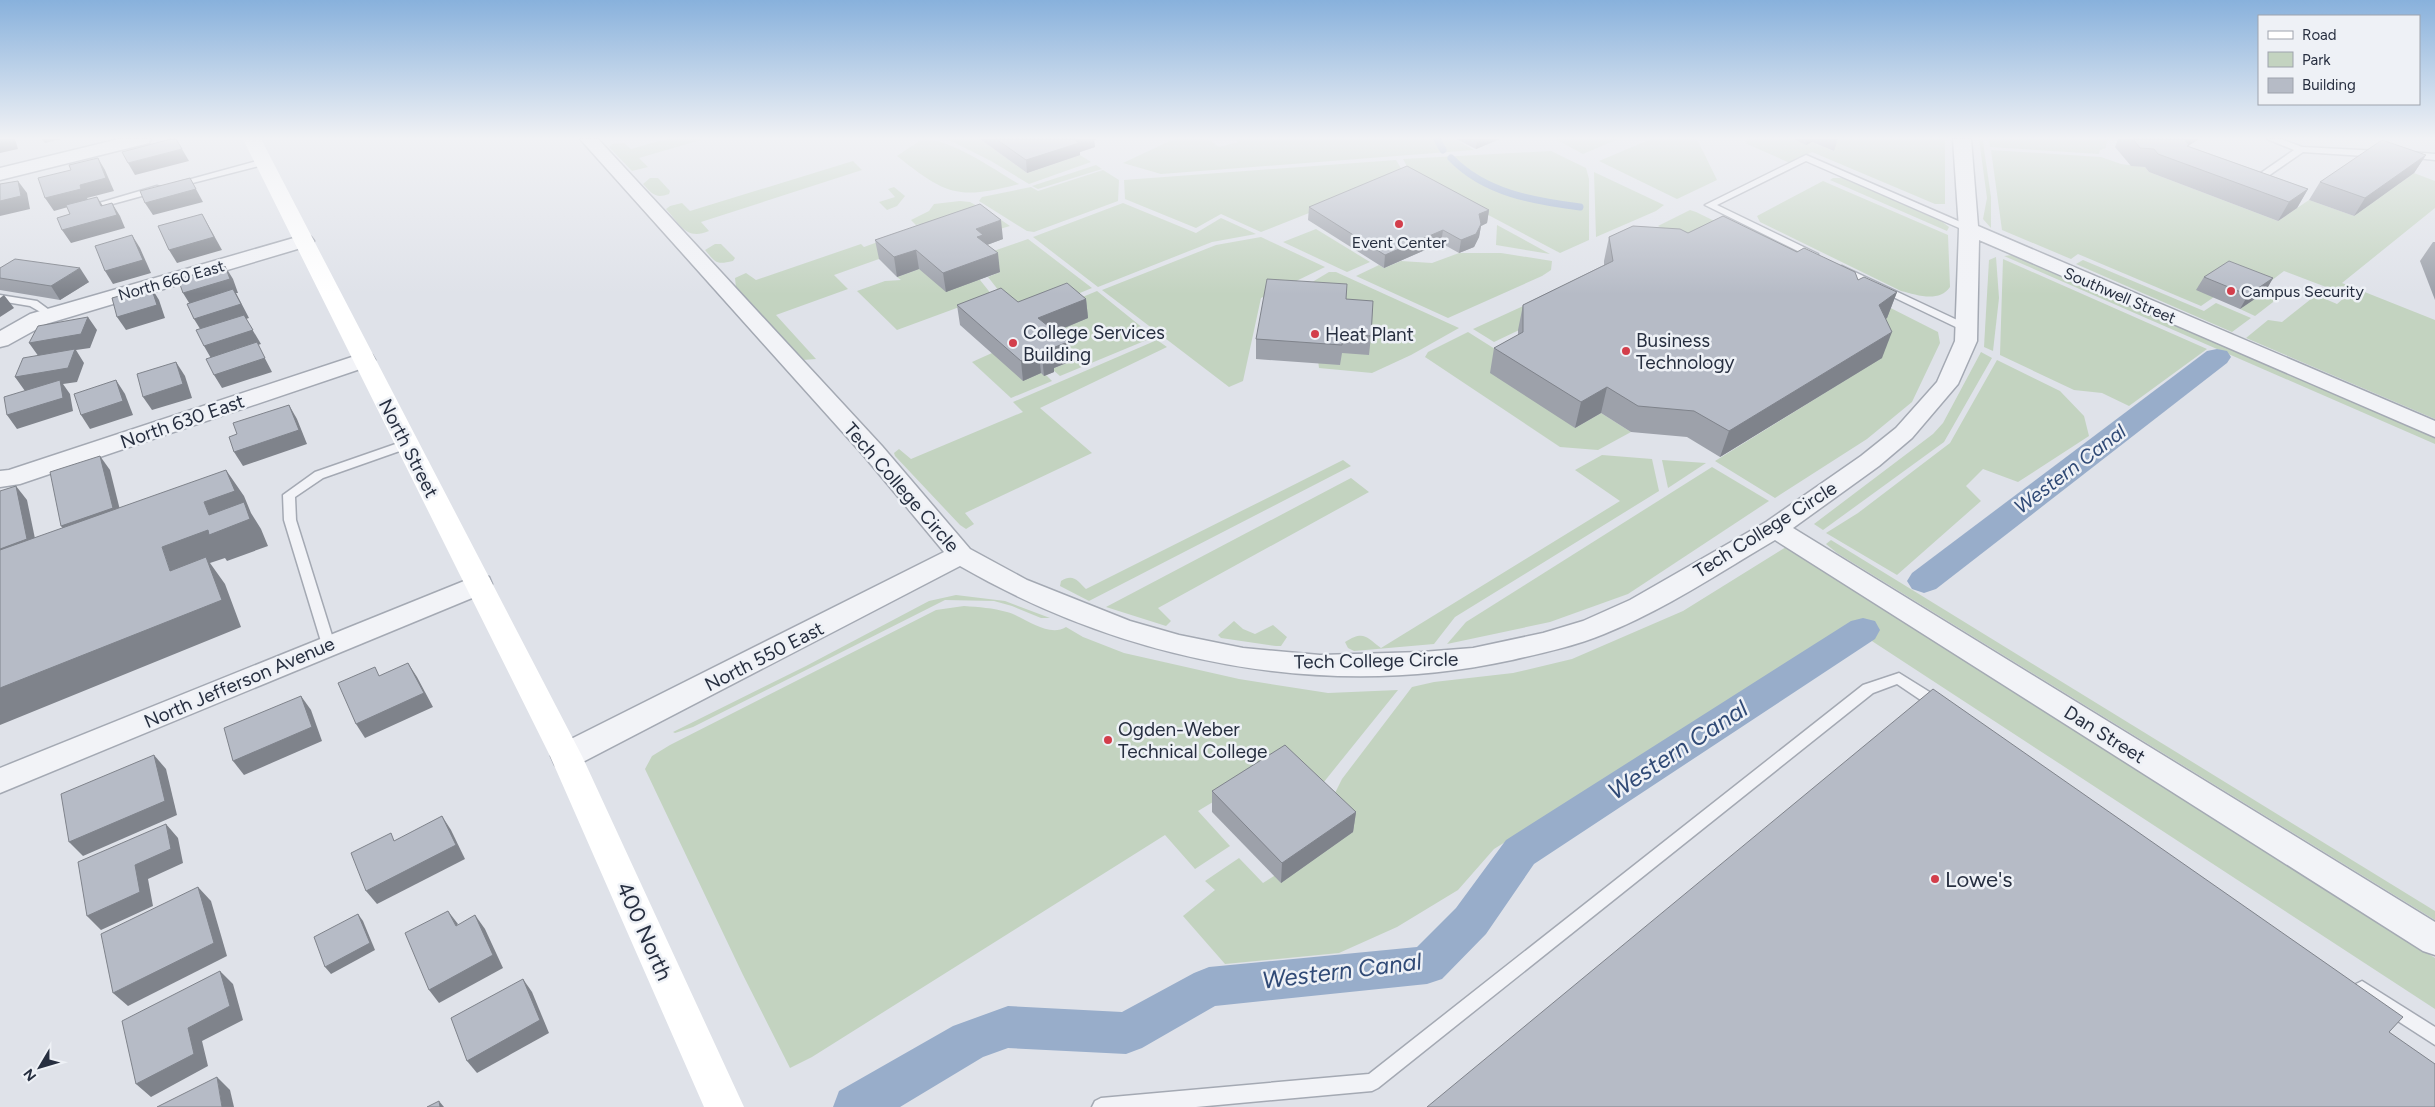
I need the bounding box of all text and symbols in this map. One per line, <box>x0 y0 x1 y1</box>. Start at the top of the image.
legend <box>2258 15 2420 105</box>
text: Road <box>2302 26 2337 44</box>
text: Park <box>2302 51 2331 69</box>
text: Building <box>2302 76 2356 94</box>
marker: Event Center <box>1393 218 1405 230</box>
place label: Event Center <box>1352 233 1447 252</box>
street label: North 660 East <box>116 256 226 305</box>
street label: Southwell Street <box>2061 263 2179 328</box>
place label: Campus Security <box>2241 282 2364 301</box>
marker: Campus Security <box>2225 285 2237 297</box>
place label: College Services Building <box>1023 321 1165 366</box>
place label: Heat Plant <box>1325 323 1414 346</box>
marker: Heat Plant <box>1309 328 1321 340</box>
place label: Business Technology <box>1636 329 1735 374</box>
marker: College Services Building <box>1007 337 1019 349</box>
marker: Business Technology <box>1620 345 1632 357</box>
street label: North 630 East <box>117 390 247 453</box>
street label: North Street <box>374 395 443 501</box>
street label: Tech College Circle <box>839 418 964 557</box>
water label: Western Canal <box>2009 419 2131 519</box>
street label: Tech College Circle <box>1689 476 1841 583</box>
street label: North 550 East <box>701 617 828 696</box>
street label: North Jefferson Avenue <box>140 632 338 733</box>
street label: Tech College Circle <box>1294 648 1458 673</box>
water label: Western Canal <box>1603 693 1753 805</box>
street label: Dan Street <box>2060 700 2150 768</box>
place label: Ogden-Weber Technical College <box>1118 718 1267 763</box>
marker: Ogden-Weber Technical College <box>1102 734 1114 746</box>
place label: Lowe's <box>1945 866 2013 893</box>
marker: Lowe's <box>1929 873 1941 885</box>
street label: 400 North <box>611 878 678 985</box>
water label: Western Canal <box>1260 946 1424 995</box>
north arrow <box>15 1042 65 1092</box>
text: N <box>20 1065 40 1084</box>

